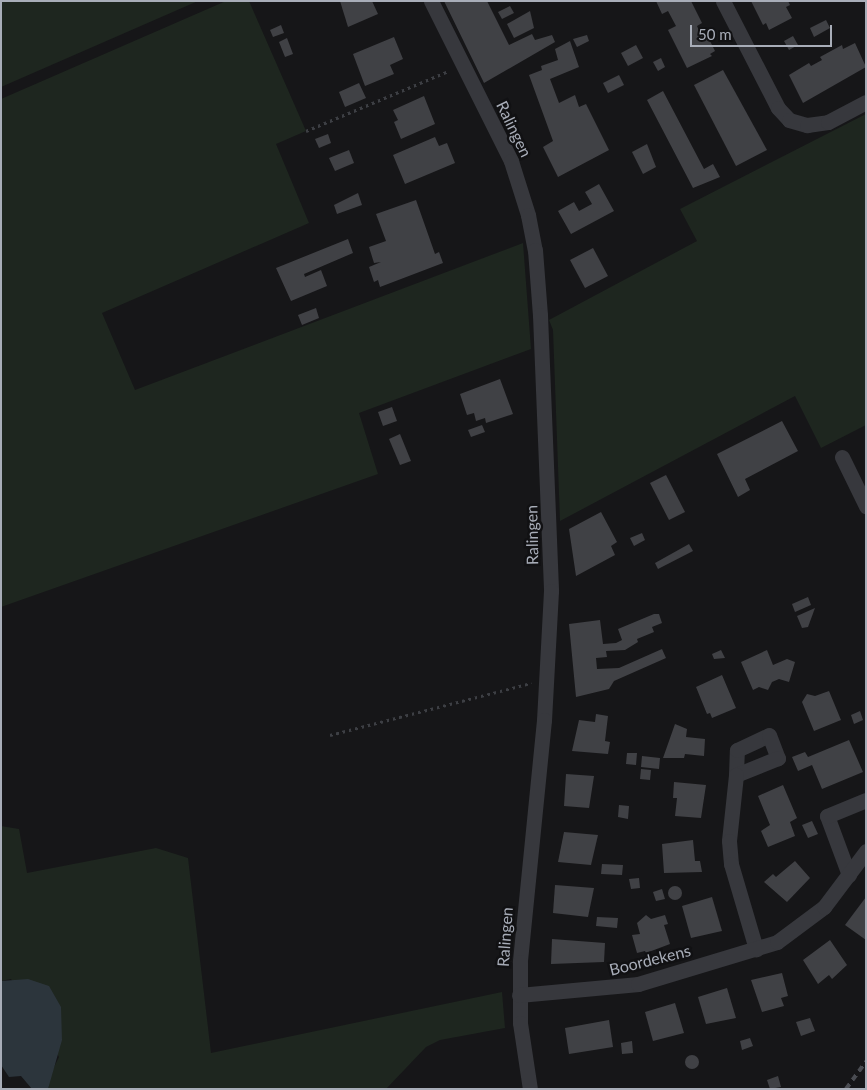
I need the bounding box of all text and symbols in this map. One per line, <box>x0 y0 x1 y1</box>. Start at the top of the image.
scale bar <box>692 15 834 47</box>
text: 50 m <box>698 25 732 43</box>
street label: Ralingen <box>492 98 536 160</box>
street label: Ralingen <box>522 505 542 565</box>
street label: Ralingen <box>493 906 517 968</box>
street label: Boordekens <box>607 941 693 979</box>

